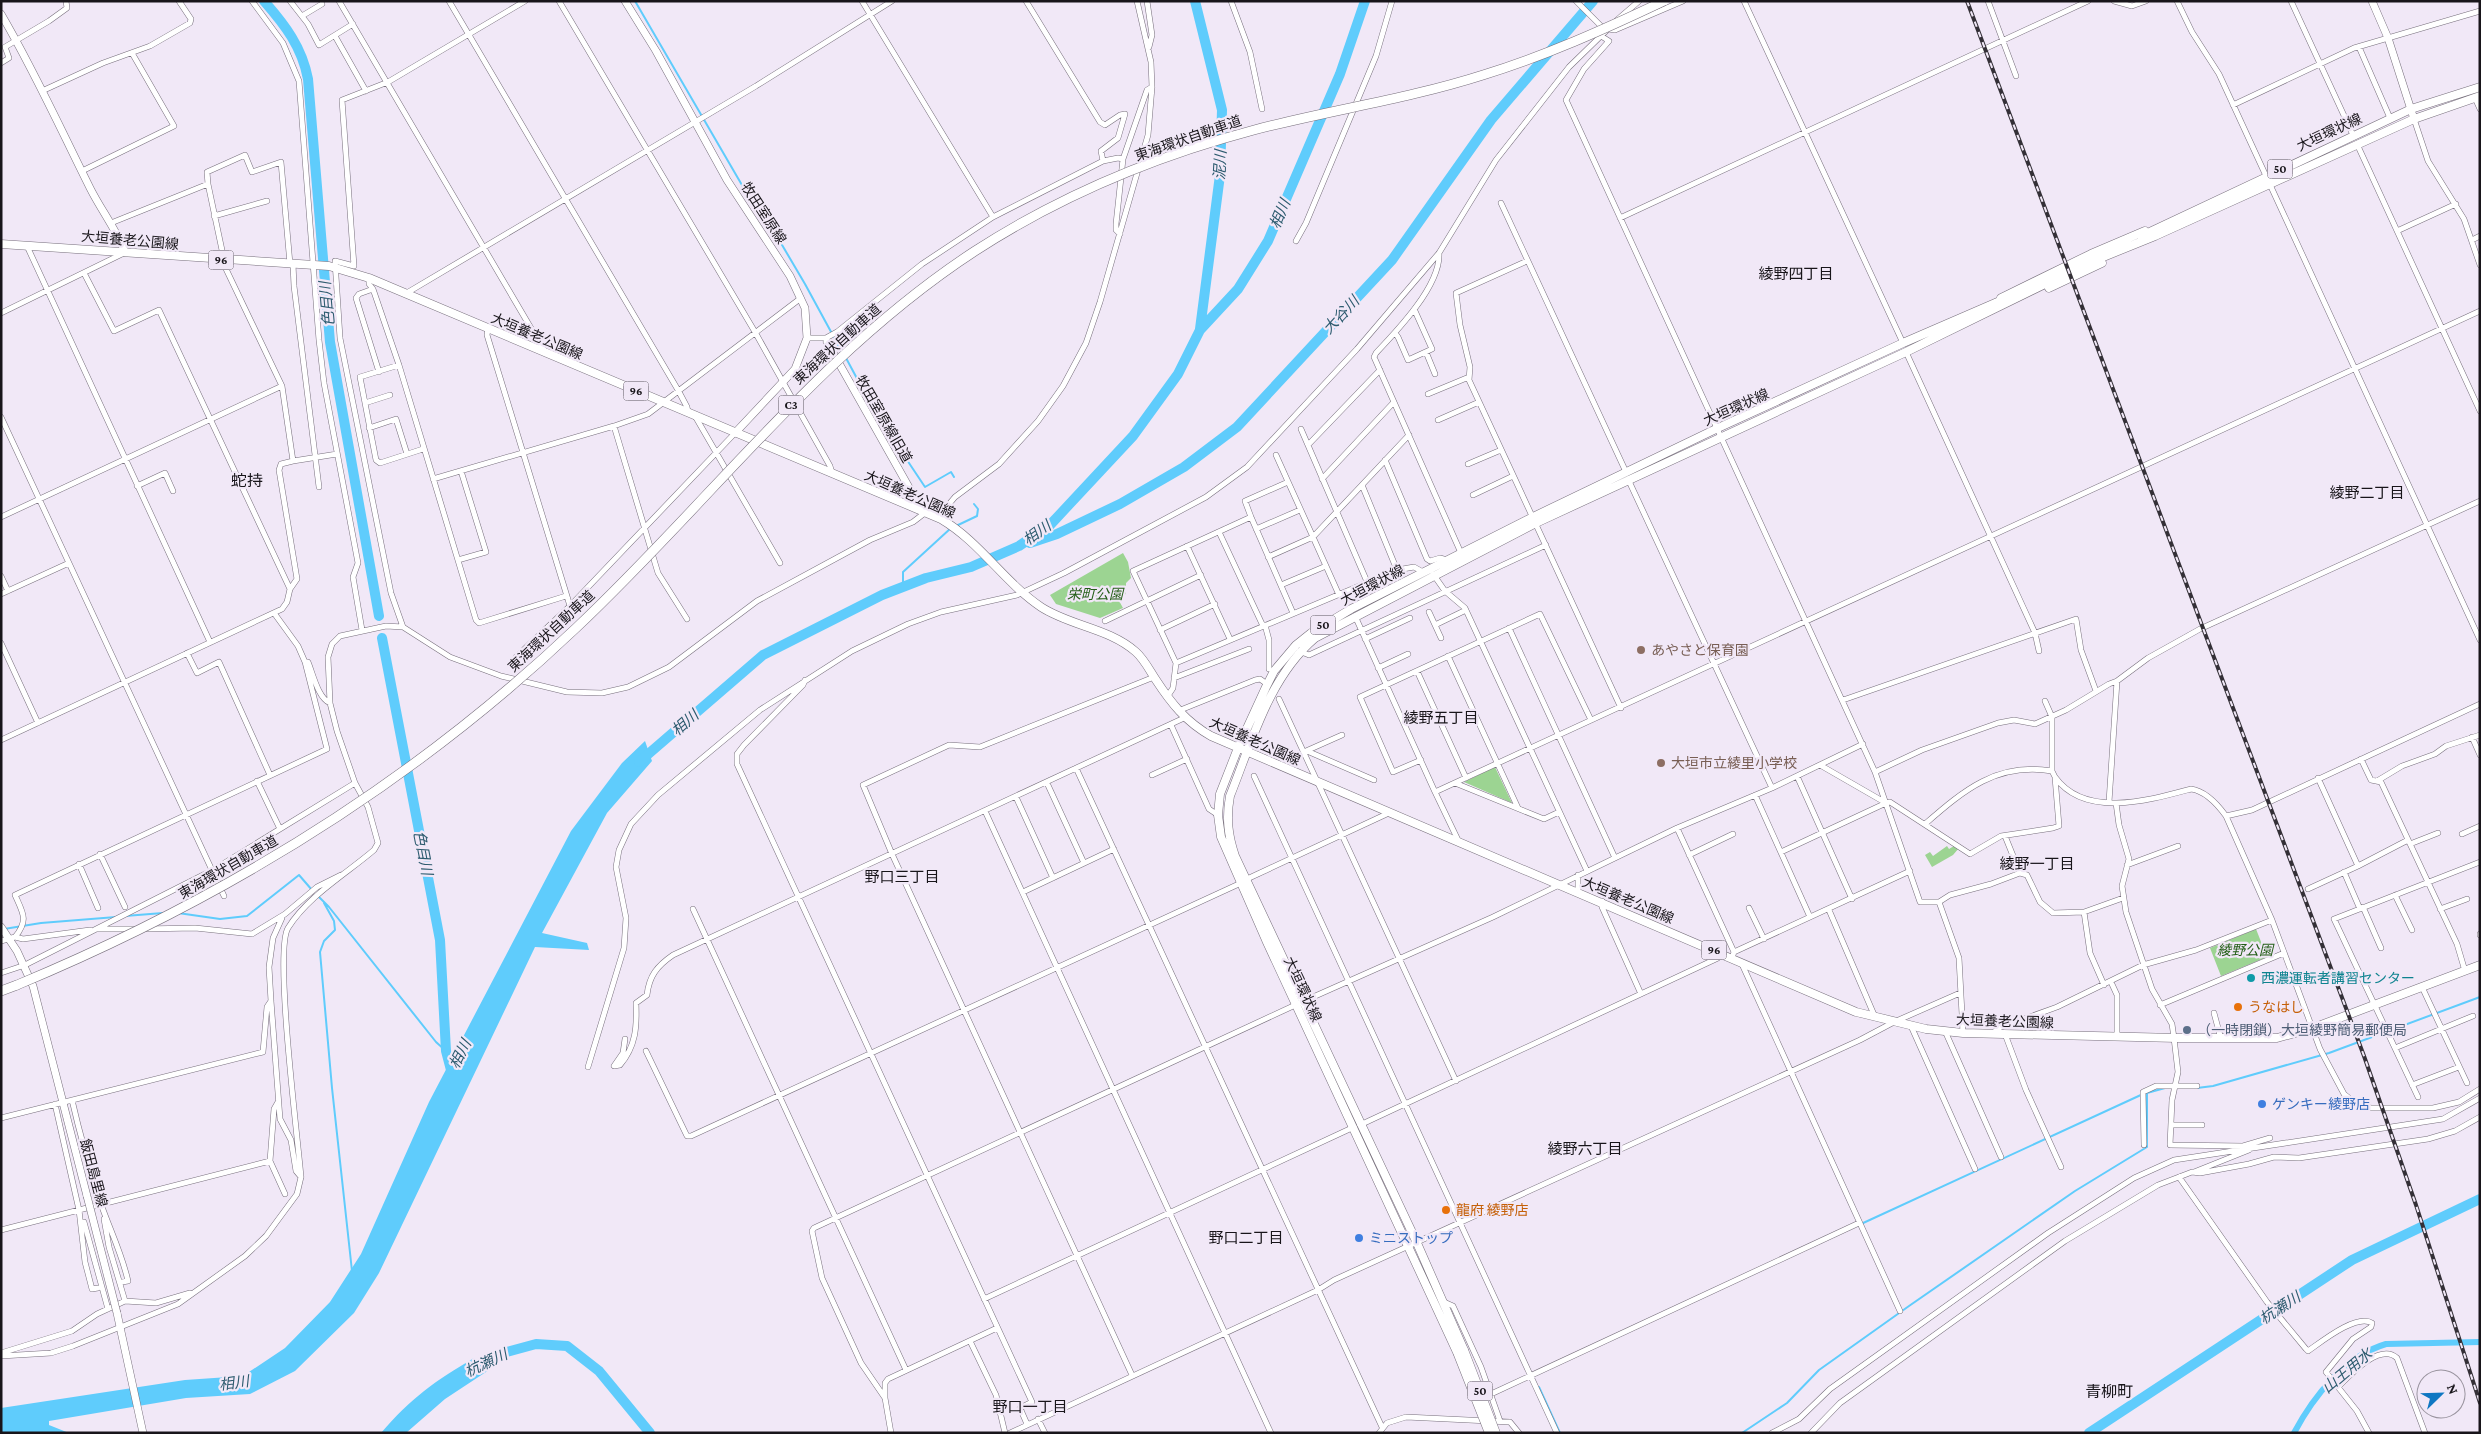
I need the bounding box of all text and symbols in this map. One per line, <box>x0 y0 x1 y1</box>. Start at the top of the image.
street label: 大垣環状線 <box>2294 110 2364 154</box>
street label: 東海環状自動車道 <box>1132 112 1244 164</box>
water label: 泥川 <box>1211 148 1229 180</box>
road number: 50 <box>2268 160 2292 178</box>
street label: 牧田室原線 <box>738 179 790 247</box>
water label: 相川 <box>1267 195 1294 231</box>
street label: 大垣養老公園線 <box>80 228 180 252</box>
road number: 96 <box>208 250 234 270</box>
district label: 綾野四丁目 <box>1758 266 1834 282</box>
water label: 色目川 <box>317 279 337 327</box>
water label: 大谷川 <box>1320 292 1364 337</box>
street label: 東海環状自動車道 <box>790 301 884 387</box>
street label: 大垣養老公園線 <box>489 309 585 363</box>
street label: 牧田室原線旧道 <box>853 373 915 465</box>
road number: 96 <box>624 382 648 401</box>
street label: 大垣環状線 <box>1701 385 1771 429</box>
road number: C3 <box>778 396 804 414</box>
street label: 大垣養老公園線 <box>862 467 958 521</box>
district label: 蛇持 <box>231 472 263 489</box>
district label: 綾野二丁目 <box>2329 485 2405 501</box>
water label: 相川 <box>1020 517 1055 548</box>
street label: 大垣環状線 <box>1337 562 1407 608</box>
park label: 栄町公園 <box>1067 586 1125 602</box>
street label: 東海環状自動車道 <box>505 587 597 675</box>
road number: 50 <box>1310 616 1336 634</box>
place label: あやさと保育園 <box>1651 642 1749 658</box>
marker: あやさと保育園 <box>1635 644 1647 656</box>
water label: 相川 <box>668 706 703 739</box>
district label: 綾野五丁目 <box>1403 710 1479 726</box>
street label: 大垣養老公園線 <box>1207 714 1303 768</box>
place label: 大垣市立綾里小学校 <box>1671 755 1797 771</box>
marker: 大垣市立綾里小学校 <box>1655 757 1667 769</box>
water label: 色目川 <box>411 829 436 879</box>
street label: 東海環状自動車道 <box>176 832 280 902</box>
district label: 綾野一丁目 <box>1999 856 2075 872</box>
district label: 野口三丁目 <box>864 869 940 885</box>
street label: 大垣養老公園線 <box>1580 873 1676 927</box>
road number: 96 <box>1702 940 1726 960</box>
park label: 綾野公園 <box>2217 942 2275 958</box>
street label: 大垣環状線 <box>1281 954 1325 1024</box>
place label: 西濃運転者講習センター <box>2261 970 2415 986</box>
marker: 西濃運転者講習センター <box>2245 972 2257 984</box>
place label: うなはし <box>2248 999 2304 1015</box>
marker: うなはし <box>2232 1001 2244 1013</box>
street label: 大垣養老公園線 <box>1956 1011 2054 1031</box>
place label: （一時閉鎖）大垣綾野簡易郵便局 <box>2197 1022 2407 1038</box>
marker: （一時閉鎖）大垣綾野簡易郵便局 <box>2181 1024 2193 1036</box>
water label: 相川 <box>446 1035 475 1071</box>
place label: ゲンキー綾野店 <box>2272 1096 2370 1112</box>
marker: ゲンキー綾野店 <box>2256 1098 2268 1110</box>
street label: 飯田島里線 <box>77 1137 111 1209</box>
district label: 綾野六丁目 <box>1547 1141 1623 1157</box>
place label: 龍府 綾野店 <box>1456 1202 1529 1218</box>
marker: 龍府 綾野店 <box>1440 1204 1452 1216</box>
district label: 野口二丁目 <box>1208 1230 1284 1246</box>
place label: ミニストップ <box>1369 1230 1453 1246</box>
marker: ミニストップ <box>1353 1232 1365 1244</box>
water label: 杭瀬川 <box>2257 1288 2305 1327</box>
water label: 山王用水 <box>2319 1344 2377 1396</box>
water label: 杭瀬川 <box>462 1345 512 1380</box>
north arrow <box>2416 1369 2466 1419</box>
water label: 相川 <box>218 1373 252 1393</box>
text: N <box>2444 1381 2462 1397</box>
road number: 50 <box>1468 1382 1492 1400</box>
district label: 青柳町 <box>2085 1383 2133 1400</box>
district label: 野口一丁目 <box>992 1399 1068 1415</box>

